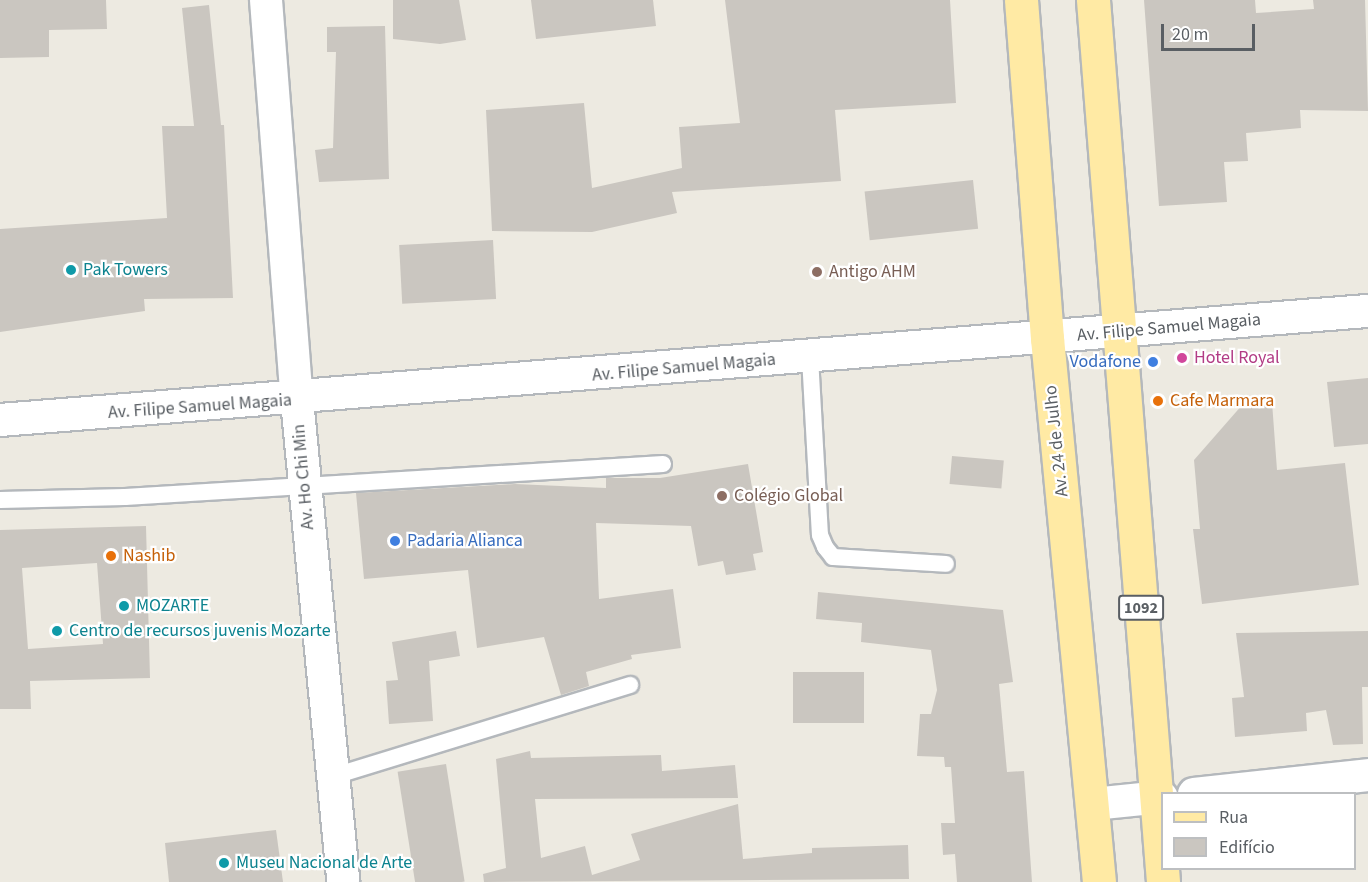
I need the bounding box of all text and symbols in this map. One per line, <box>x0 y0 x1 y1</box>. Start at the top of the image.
scale bar <box>1164 12 1258 50</box>
text: 20 m <box>1172 22 1208 47</box>
place label: Pak Towers <box>83 259 168 281</box>
place label: Antigo AHM <box>829 261 916 283</box>
marker: Pak Towers <box>64 263 78 277</box>
marker: Antigo AHM <box>810 265 824 279</box>
street label: Av. Filipe Samuel Magaia <box>1076 309 1262 347</box>
place label: Hotel Royal <box>1194 347 1280 369</box>
street label: Av. Filipe Samuel Magaia <box>591 349 777 387</box>
place label: Vodafone <box>1070 351 1141 373</box>
marker: Hotel Royal <box>1175 351 1189 365</box>
marker: Vodafone <box>1146 355 1160 369</box>
street label: Av. 24 de Julho <box>1040 384 1074 498</box>
street label: Av. Filipe Samuel Magaia <box>107 390 293 424</box>
place label: Cafe Marmara <box>1170 390 1274 412</box>
marker: Cafe Marmara <box>1151 394 1165 408</box>
street label: Av. Ho Chi Min <box>289 423 319 531</box>
place label: Colégio Global <box>734 485 843 507</box>
marker: Colégio Global <box>715 489 729 503</box>
place label: Padaria Alianca <box>407 530 523 552</box>
marker: Padaria Alianca <box>388 534 402 548</box>
place label: Nashib <box>123 545 175 567</box>
marker: Nashib <box>104 549 118 563</box>
place label: MOZARTE <box>136 595 209 617</box>
road number: 1092 <box>1117 595 1165 621</box>
marker: MOZARTE <box>117 599 131 613</box>
place label: Centro de recursos juvenis Mozarte <box>69 620 331 642</box>
marker: Centro de recursos juvenis Mozarte <box>50 624 64 638</box>
legend <box>1161 792 1356 870</box>
text: Rua <box>1219 805 1248 830</box>
text: Edifício <box>1219 835 1275 860</box>
place label: Museu Nacional de Arte <box>236 852 412 874</box>
marker: Museu Nacional de Arte <box>217 856 231 870</box>

